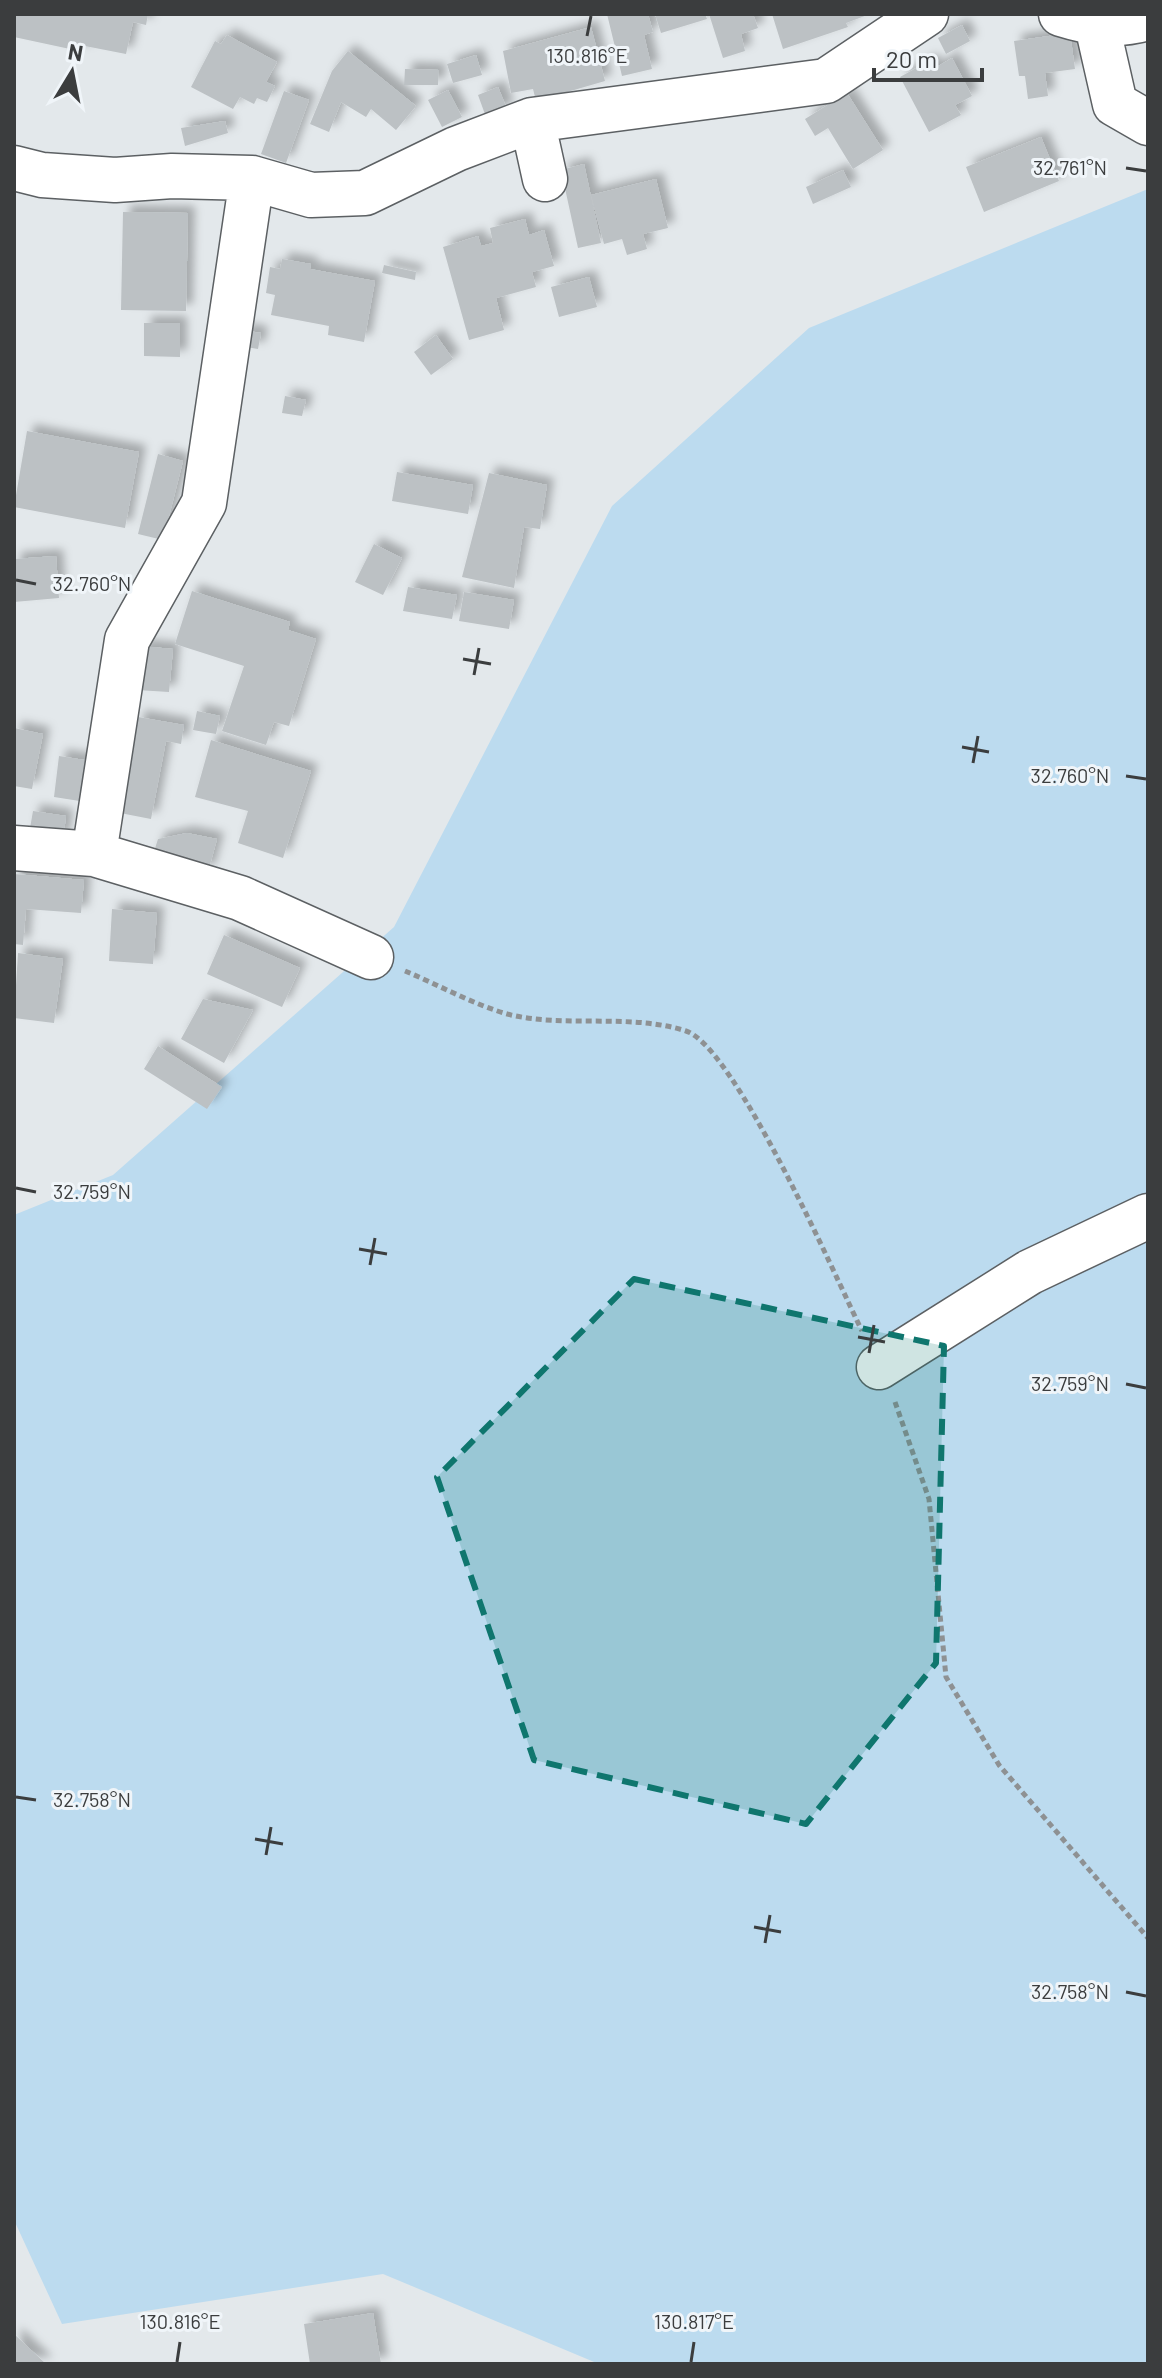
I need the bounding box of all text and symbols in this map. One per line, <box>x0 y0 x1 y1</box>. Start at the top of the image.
north arrow <box>32 32 112 112</box>
scale bar <box>874 32 982 82</box>
text: N <box>66 37 85 65</box>
text: 130.816°E <box>546 43 628 67</box>
text: 20 m <box>886 44 937 73</box>
text: 32.761°N <box>1033 155 1107 179</box>
text: 32.760°N <box>53 571 131 595</box>
text: 32.760°N <box>1031 763 1109 787</box>
text: 32.759°N <box>53 1179 131 1203</box>
text: 32.759°N <box>1031 1371 1109 1395</box>
text: 32.758°N <box>53 1787 131 1811</box>
text: 32.758°N <box>1031 1979 1109 2003</box>
text: 130.816°E <box>139 2309 221 2333</box>
text: 130.817°E <box>654 2309 734 2333</box>

